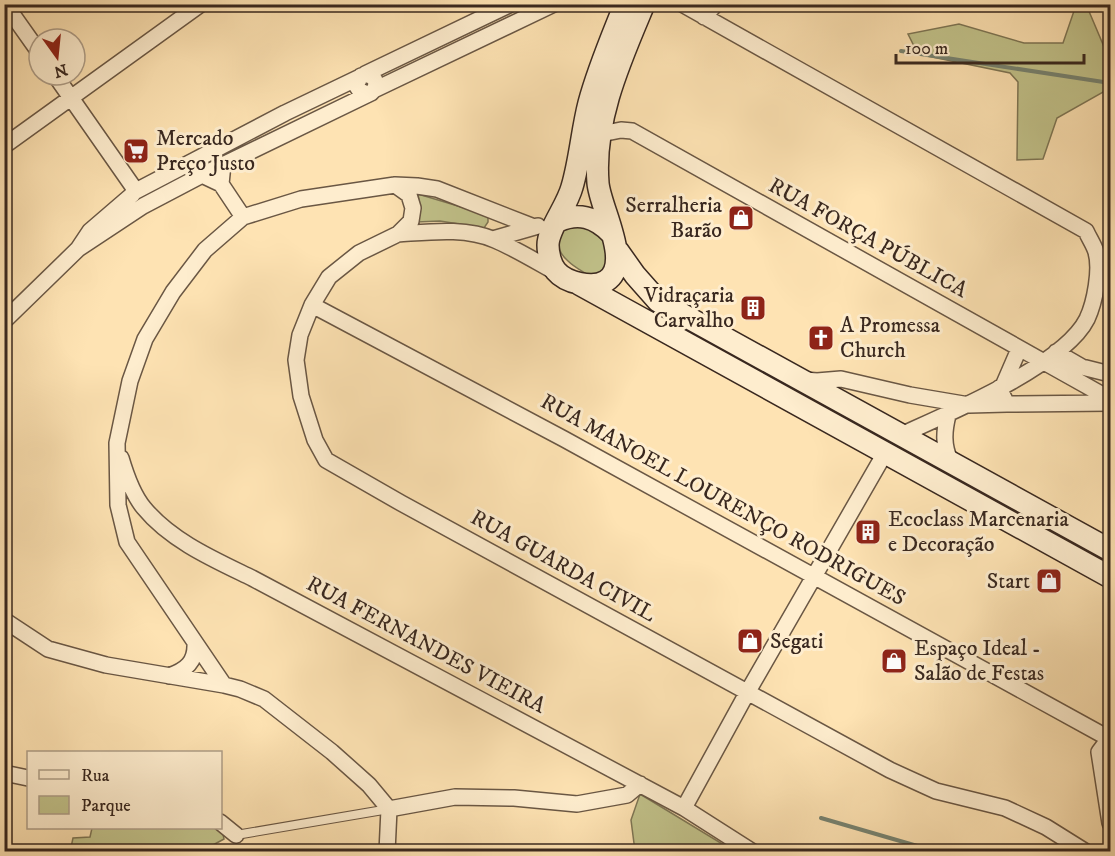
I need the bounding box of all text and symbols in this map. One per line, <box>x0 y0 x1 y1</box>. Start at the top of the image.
north arrow <box>27 27 87 87</box>
scale bar <box>896 27 1084 65</box>
text: 100 m <box>905 38 948 60</box>
text: N <box>52 59 70 82</box>
place label: Mercado Preço Justo <box>156 125 255 177</box>
supermarket icon: Mercado Preço Justo <box>121 136 151 166</box>
street label: RUA FORÇA PÚBLICA <box>764 171 973 304</box>
place label: Serralheria Barão <box>625 192 723 244</box>
shop icon: Serralheria Barão <box>726 203 756 233</box>
place label: Vidraçaria Carvalho <box>643 282 735 334</box>
building icon: Vidraçaria Carvalho <box>738 293 768 323</box>
place label: A Promessa Church <box>840 312 941 364</box>
church icon: A Promessa Church <box>806 323 836 353</box>
street label: RUA MANOEL LOURENÇO RODRIGUES <box>536 388 910 612</box>
street label: RUA GUARDA CIVIL <box>466 504 660 628</box>
place label: Ecoclass Marcenaria e Decoração <box>888 506 1069 558</box>
building icon: Ecoclass Marcenaria e Decoração <box>853 517 883 547</box>
shop icon: Start <box>1034 566 1064 596</box>
place label: Start <box>987 568 1030 595</box>
street label: RUA FERNANDES VIEIRA <box>302 570 551 720</box>
shop icon: Segati <box>735 626 765 656</box>
place label: Segati <box>770 628 823 655</box>
place label: Espaço Ideal - Salão de Festas <box>914 635 1044 687</box>
shop icon: Espaço Ideal - Salão de Festas <box>879 646 909 676</box>
legend <box>27 751 222 829</box>
text: Rua <box>81 765 110 787</box>
text: Parque <box>81 795 131 817</box>

